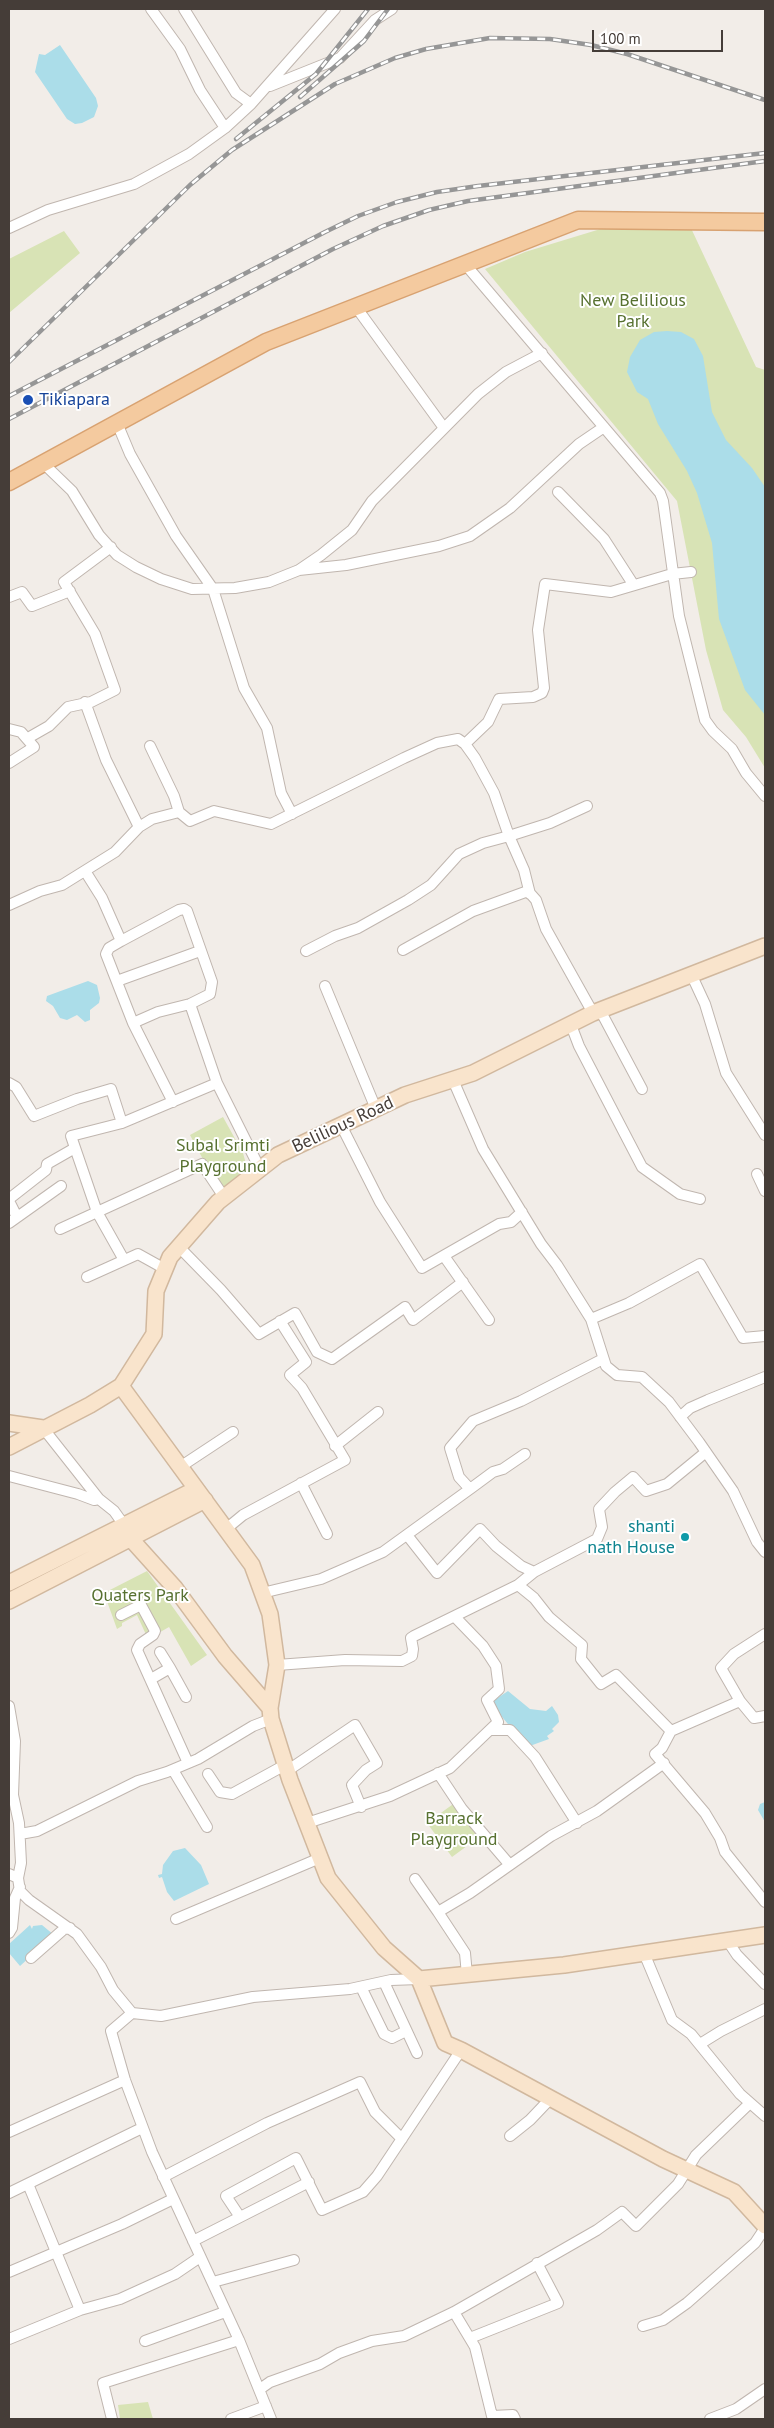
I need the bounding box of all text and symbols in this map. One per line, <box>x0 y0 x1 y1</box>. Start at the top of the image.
scale bar <box>594 20 725 52</box>
text: 100 m <box>600 29 641 48</box>
park label: New Belilious Park <box>580 290 686 332</box>
place label: Tikiapara <box>39 389 110 411</box>
marker: Tikiapara <box>21 393 35 407</box>
street label: Belilious Road <box>289 1092 397 1158</box>
park label: Subal Srimti Playground <box>176 1135 270 1178</box>
place label: shanti nath House <box>587 1516 675 1558</box>
marker: shanti nath House <box>679 1531 691 1543</box>
park label: Quaters Park <box>91 1585 189 1607</box>
park label: Barrack Playground <box>410 1808 498 1850</box>

